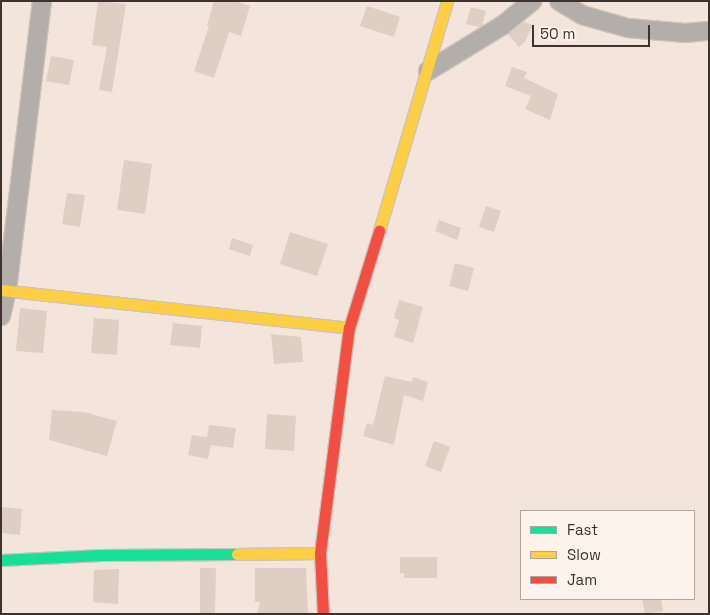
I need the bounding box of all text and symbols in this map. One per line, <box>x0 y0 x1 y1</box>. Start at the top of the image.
scale bar <box>535 15 652 47</box>
text: 50 m <box>540 24 575 43</box>
legend <box>520 510 695 600</box>
text: Fast <box>567 520 598 539</box>
text: Slow <box>567 545 601 564</box>
text: Jam <box>567 570 597 589</box>

